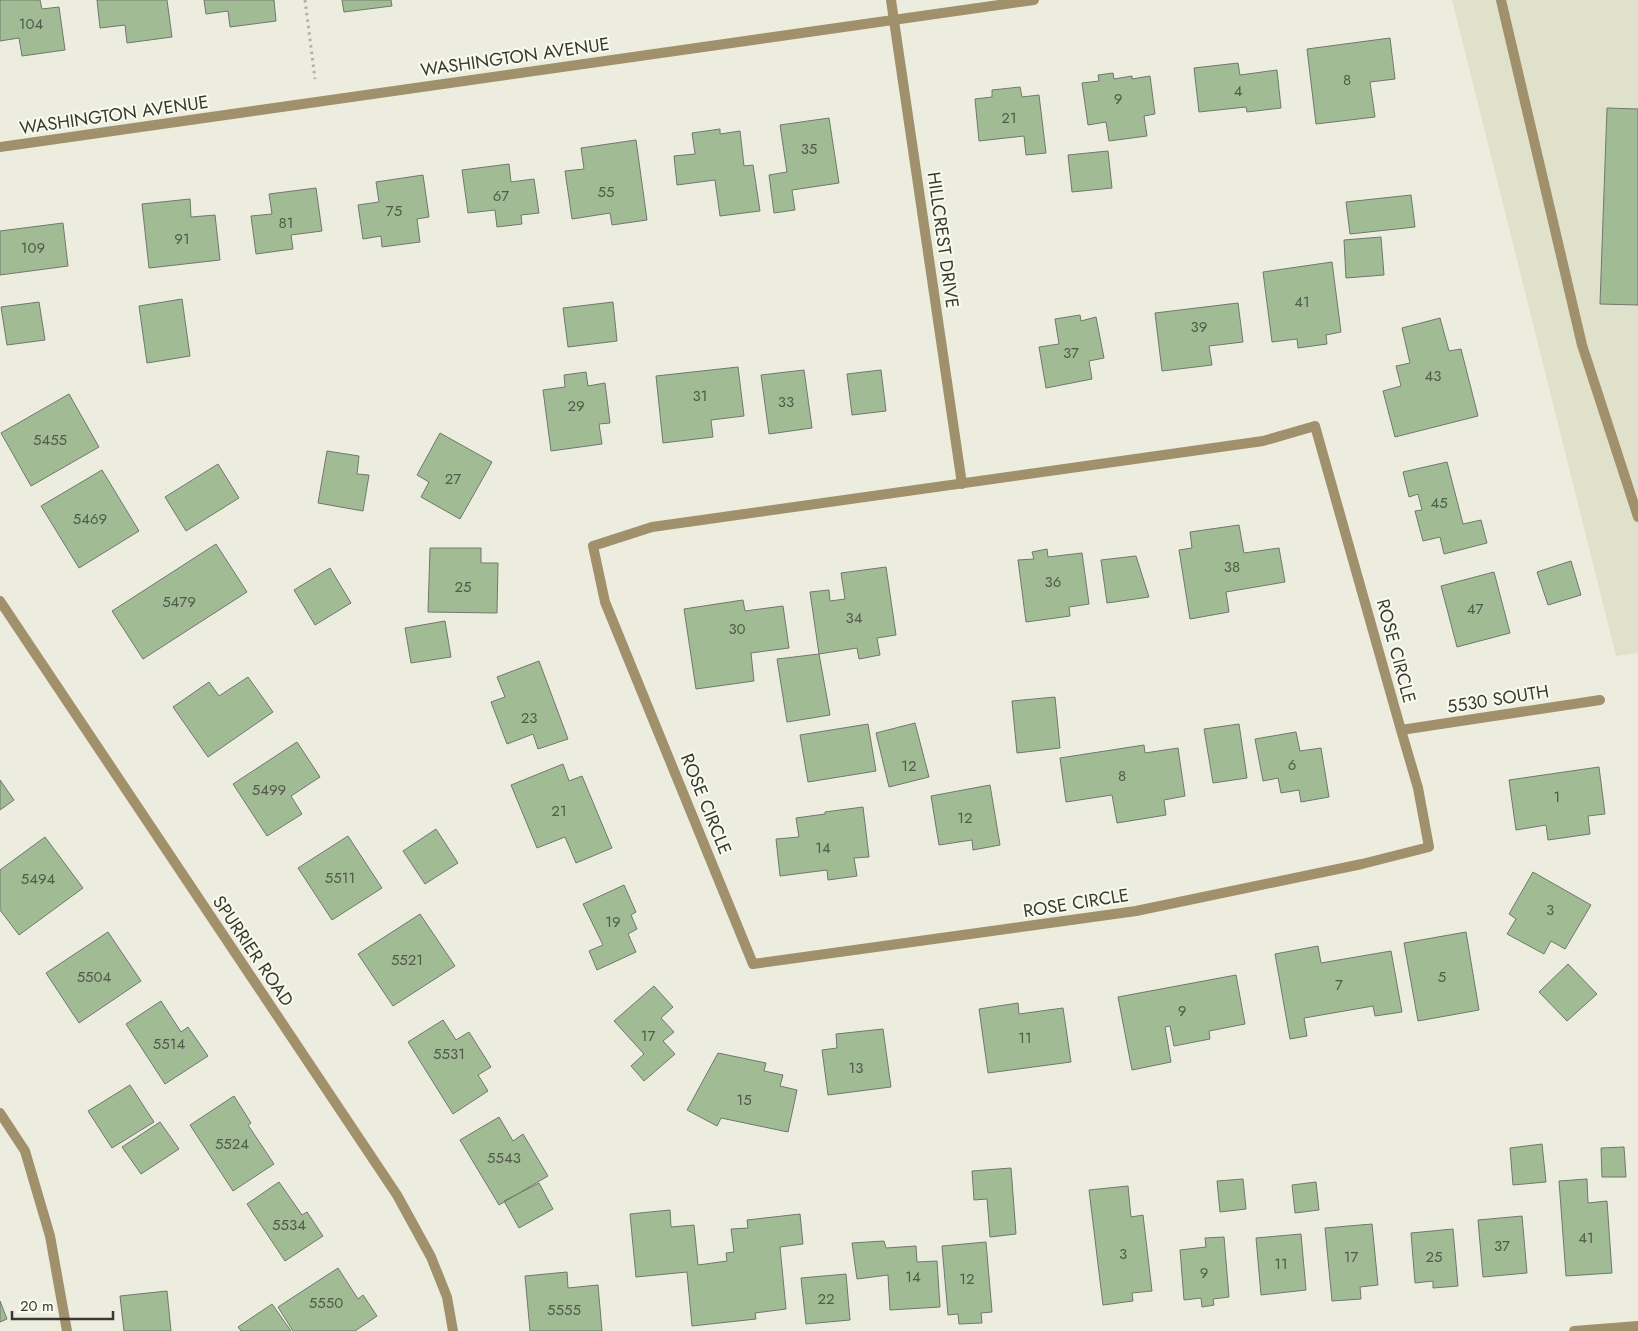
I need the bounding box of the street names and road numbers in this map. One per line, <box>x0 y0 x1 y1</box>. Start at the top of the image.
street label: WASHINGTON AVENUE <box>419 31 611 83</box>
street label: WASHINGTON AVENUE <box>18 89 210 141</box>
street label: HILLCREST DRIVE <box>921 170 965 310</box>
street label: ROSE CIRCLE <box>1370 596 1422 706</box>
street label: 5530 SOUTH <box>1445 678 1551 720</box>
street label: ROSE CIRCLE <box>674 750 738 858</box>
street label: ROSE CIRCLE <box>1021 882 1131 924</box>
street label: SPURRIER ROAD <box>206 890 300 1012</box>

